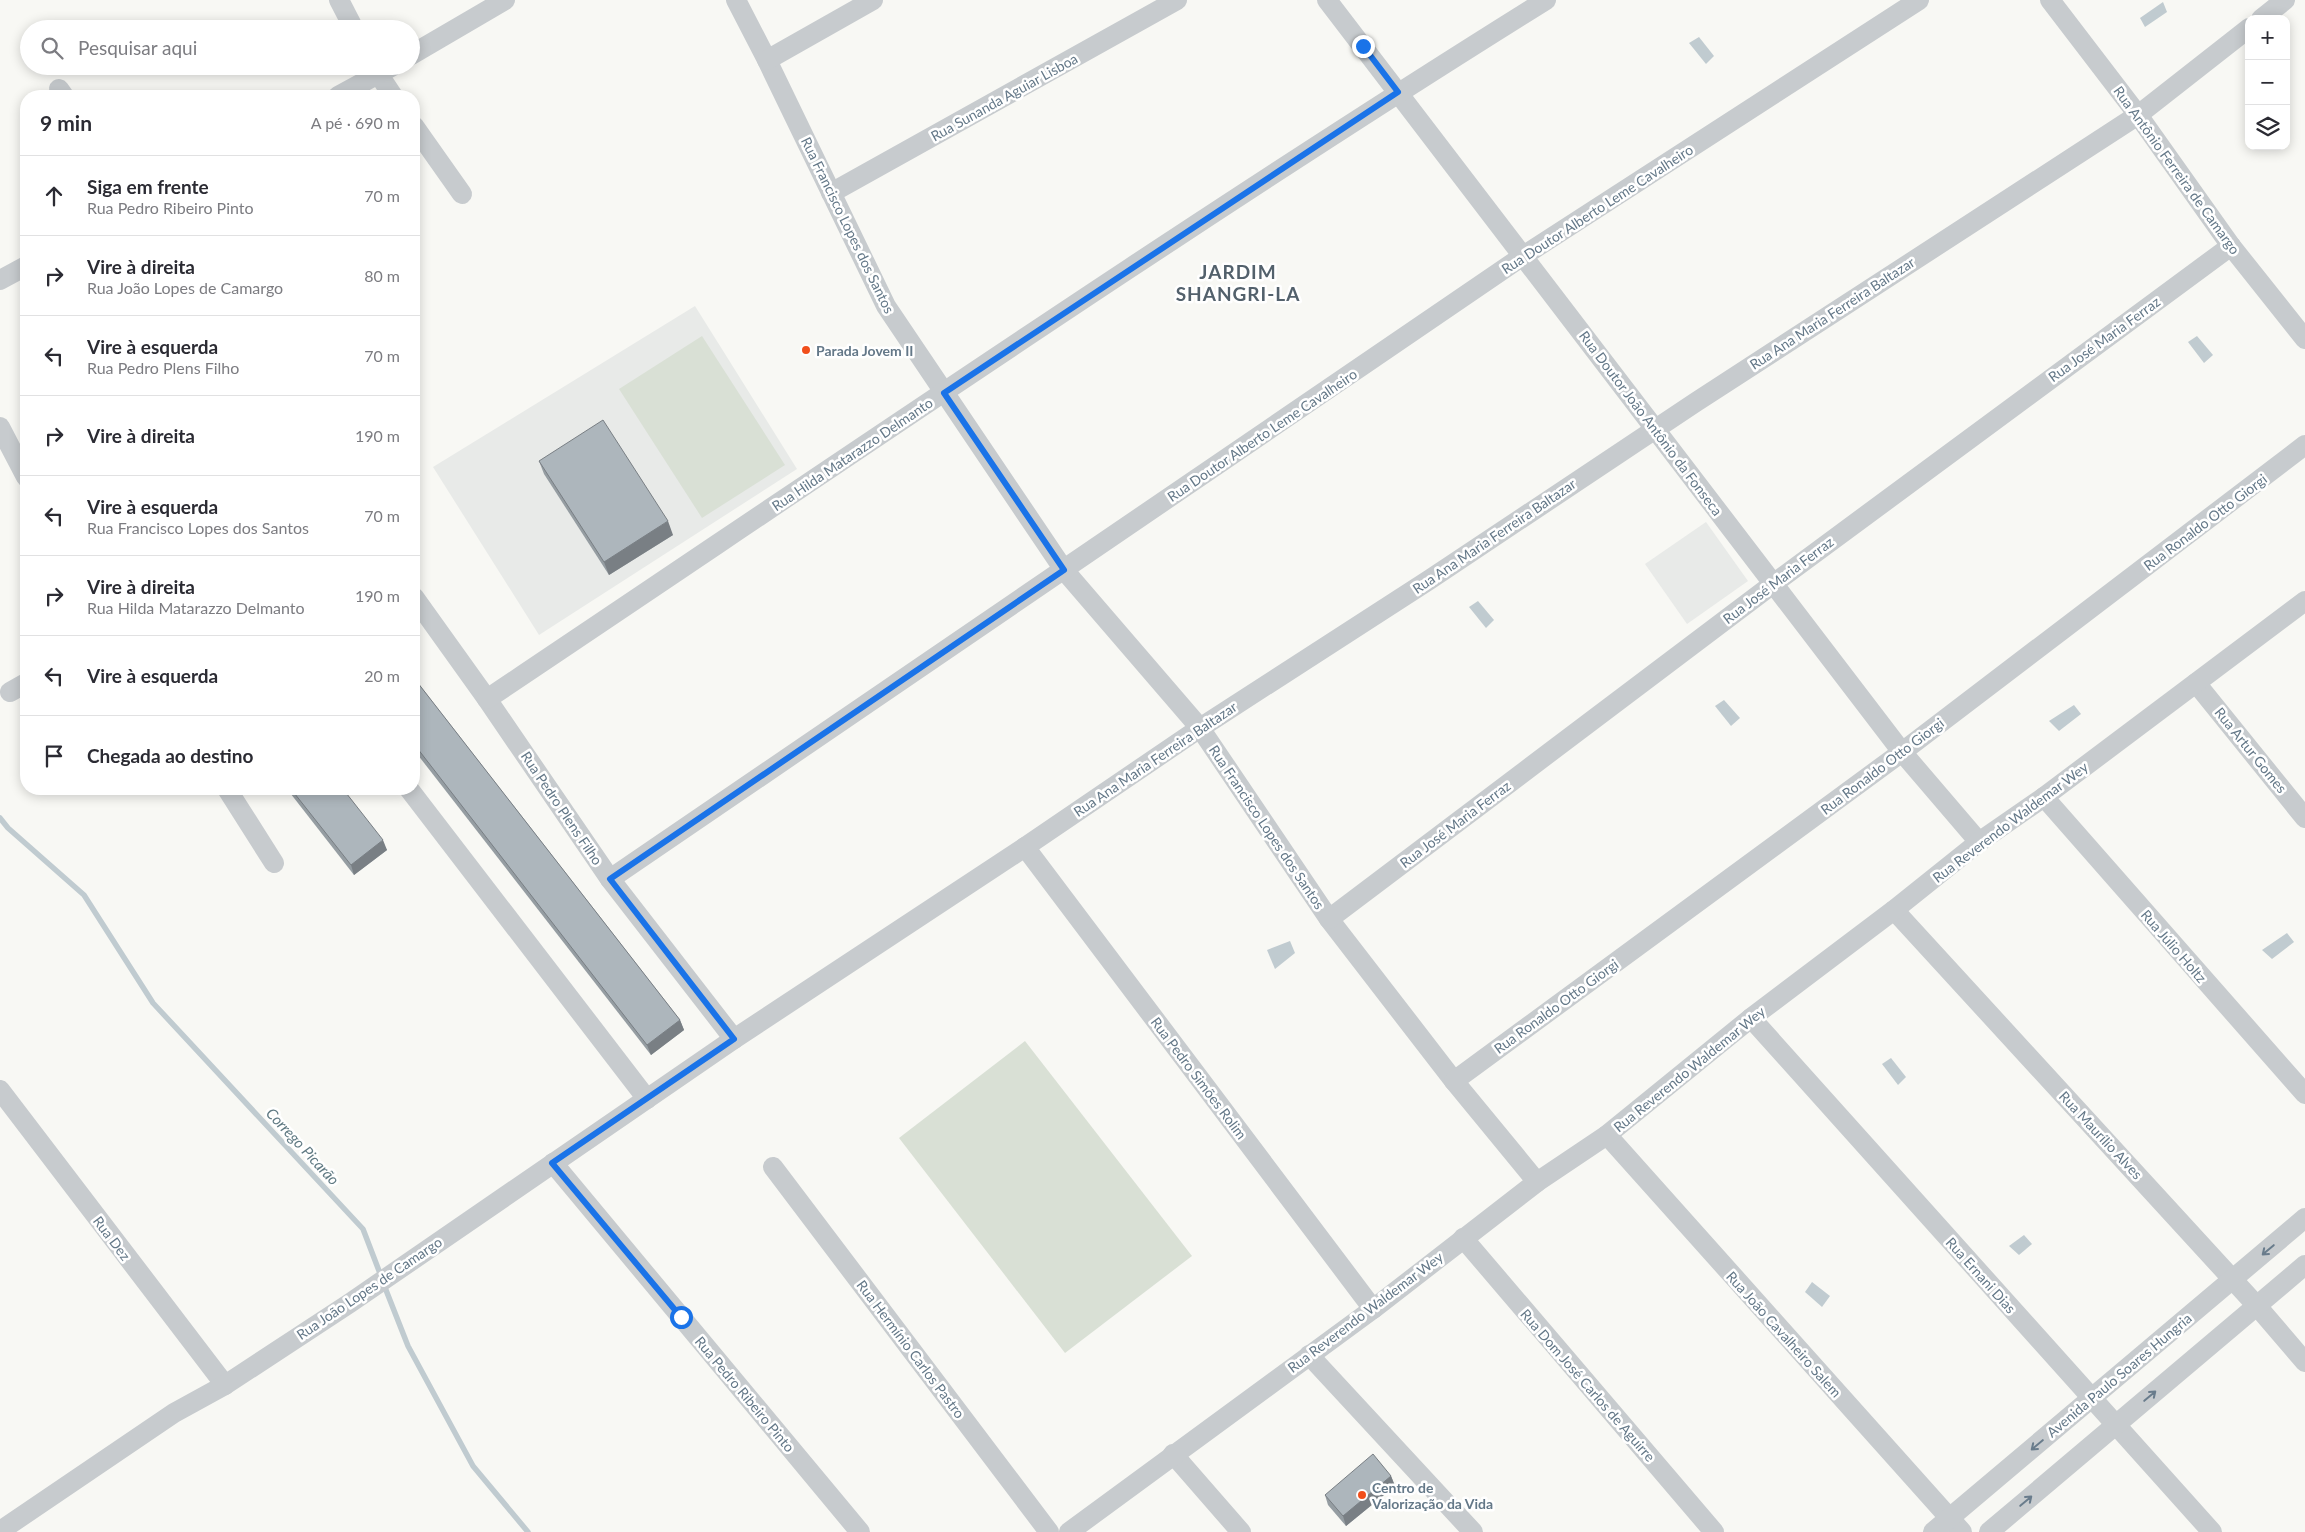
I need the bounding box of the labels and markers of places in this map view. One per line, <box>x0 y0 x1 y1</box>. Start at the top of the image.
place label: Parada Jovem II <box>816 342 914 359</box>
marker: Parada Jovem II <box>800 344 812 356</box>
place label: Centro de Valorização da Vida <box>1371 1479 1493 1512</box>
marker: Centro de Valorização da Vida <box>1356 1489 1368 1501</box>

